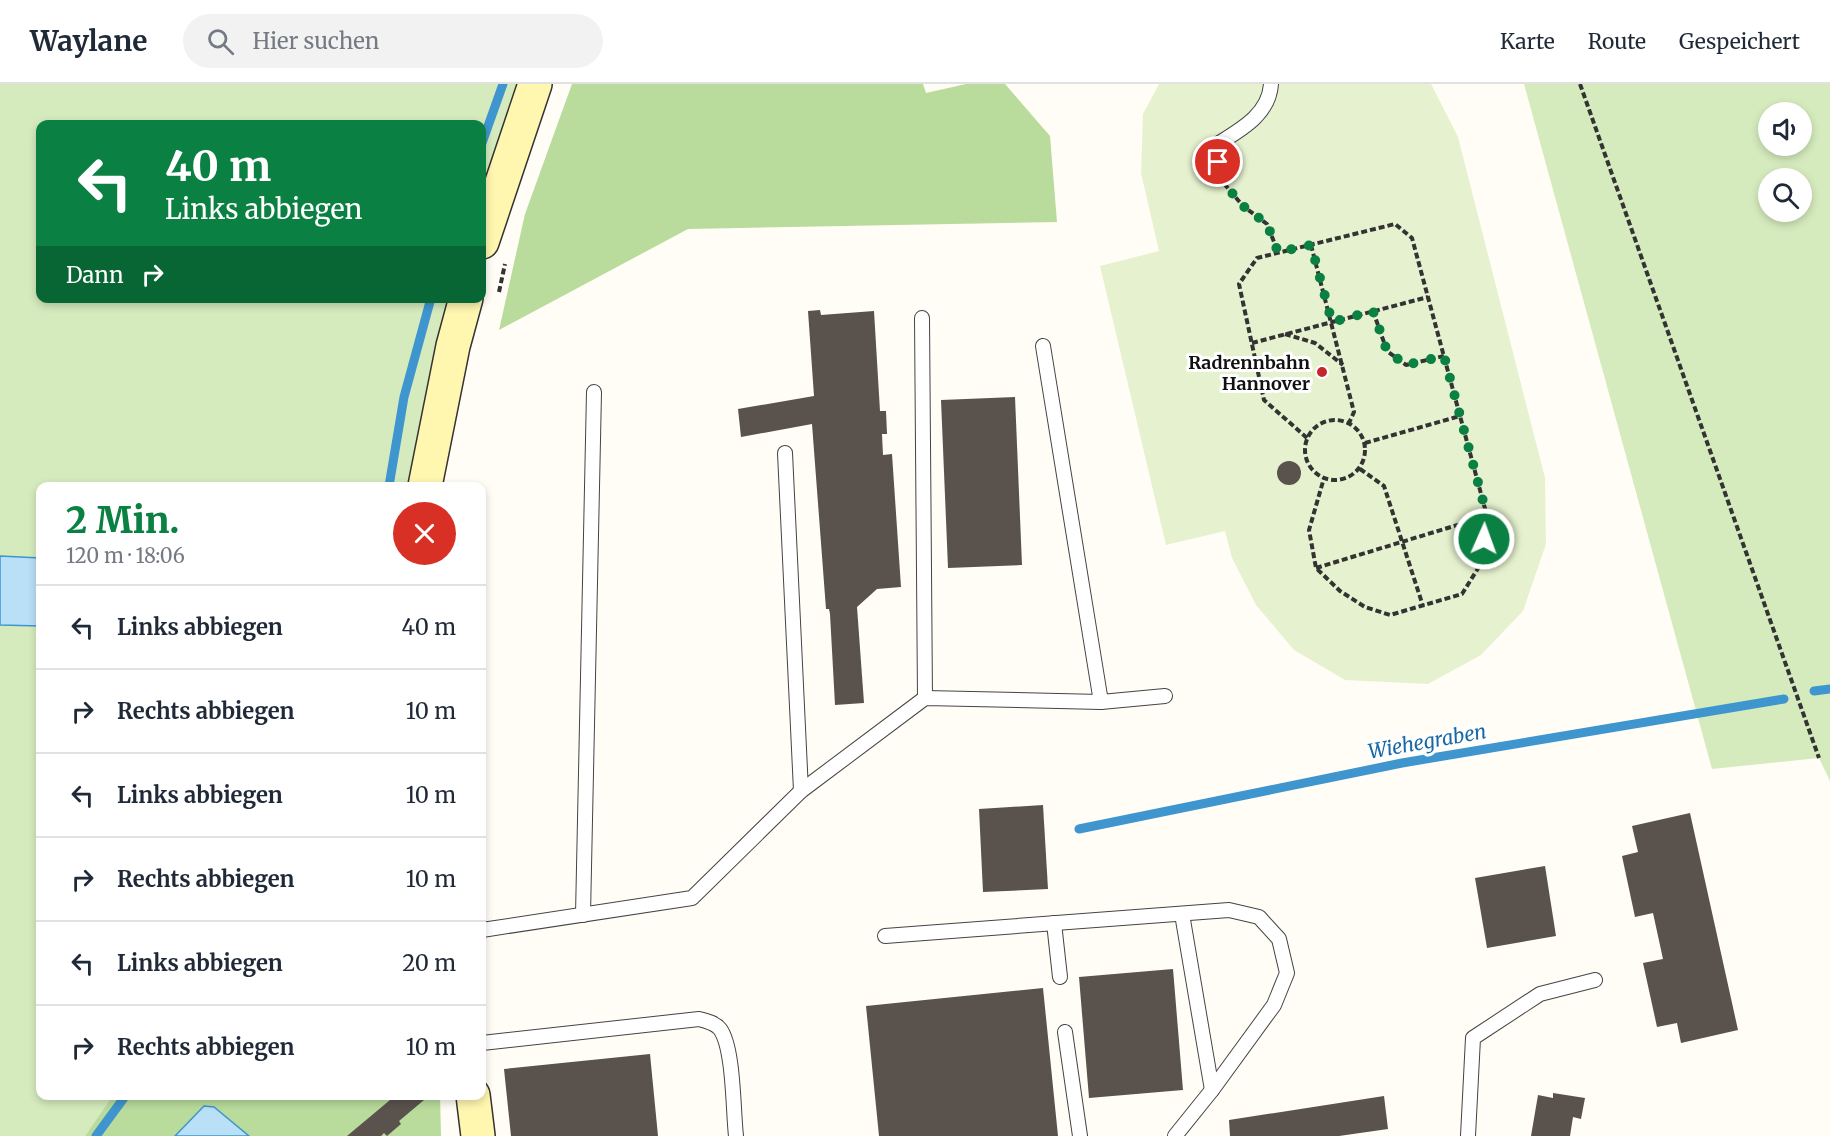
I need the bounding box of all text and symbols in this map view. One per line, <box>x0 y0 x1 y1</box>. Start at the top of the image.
search box <box>183 14 603 68</box>
text: Waylane <box>30 23 147 59</box>
icon: search <box>204 25 237 58</box>
text: Hier suchen <box>252 27 379 55</box>
text: Karte <box>1500 28 1555 55</box>
text: Route <box>1588 28 1646 55</box>
text: Gespeichert <box>1679 28 1800 55</box>
map controls <box>1758 102 1812 222</box>
button: sound <box>1758 102 1812 156</box>
pin <box>1192 136 1243 187</box>
text: 40 m <box>165 140 271 192</box>
icon: left <box>66 144 144 222</box>
icon: arrive <box>1201 145 1234 178</box>
button: search <box>1758 168 1812 222</box>
text: Links abbiegen <box>165 192 362 226</box>
icon: right <box>136 258 169 291</box>
text: Dann <box>66 261 124 289</box>
place label: Radrennbahn Hannover <box>1188 351 1310 395</box>
marker: Radrennbahn Hannover <box>1315 365 1329 379</box>
text: 2 Min. <box>66 498 179 543</box>
button: close <box>393 502 456 565</box>
position arrow <box>1452 507 1516 571</box>
text: 120 m · 18:06 <box>66 543 185 568</box>
icon: left <box>66 611 99 644</box>
text: Links abbiegen <box>117 613 283 641</box>
text: 40 m <box>401 613 456 641</box>
icon: right <box>66 695 99 728</box>
text: Rechts abbiegen <box>117 697 294 725</box>
text: 10 m <box>406 697 456 725</box>
water label: Wiehegraben <box>1366 718 1488 764</box>
icon: left <box>66 779 99 812</box>
text: Links abbiegen <box>117 781 283 809</box>
text: 10 m <box>406 781 456 809</box>
icon: right <box>66 863 99 896</box>
text: Rechts abbiegen <box>117 865 294 893</box>
text: 10 m <box>406 865 456 893</box>
icon: left <box>66 947 99 980</box>
text: Links abbiegen <box>117 949 283 977</box>
text: 20 m <box>402 949 456 977</box>
icon: right <box>66 1031 99 1064</box>
text: Rechts abbiegen <box>117 1033 294 1061</box>
text: 10 m <box>406 1033 456 1061</box>

